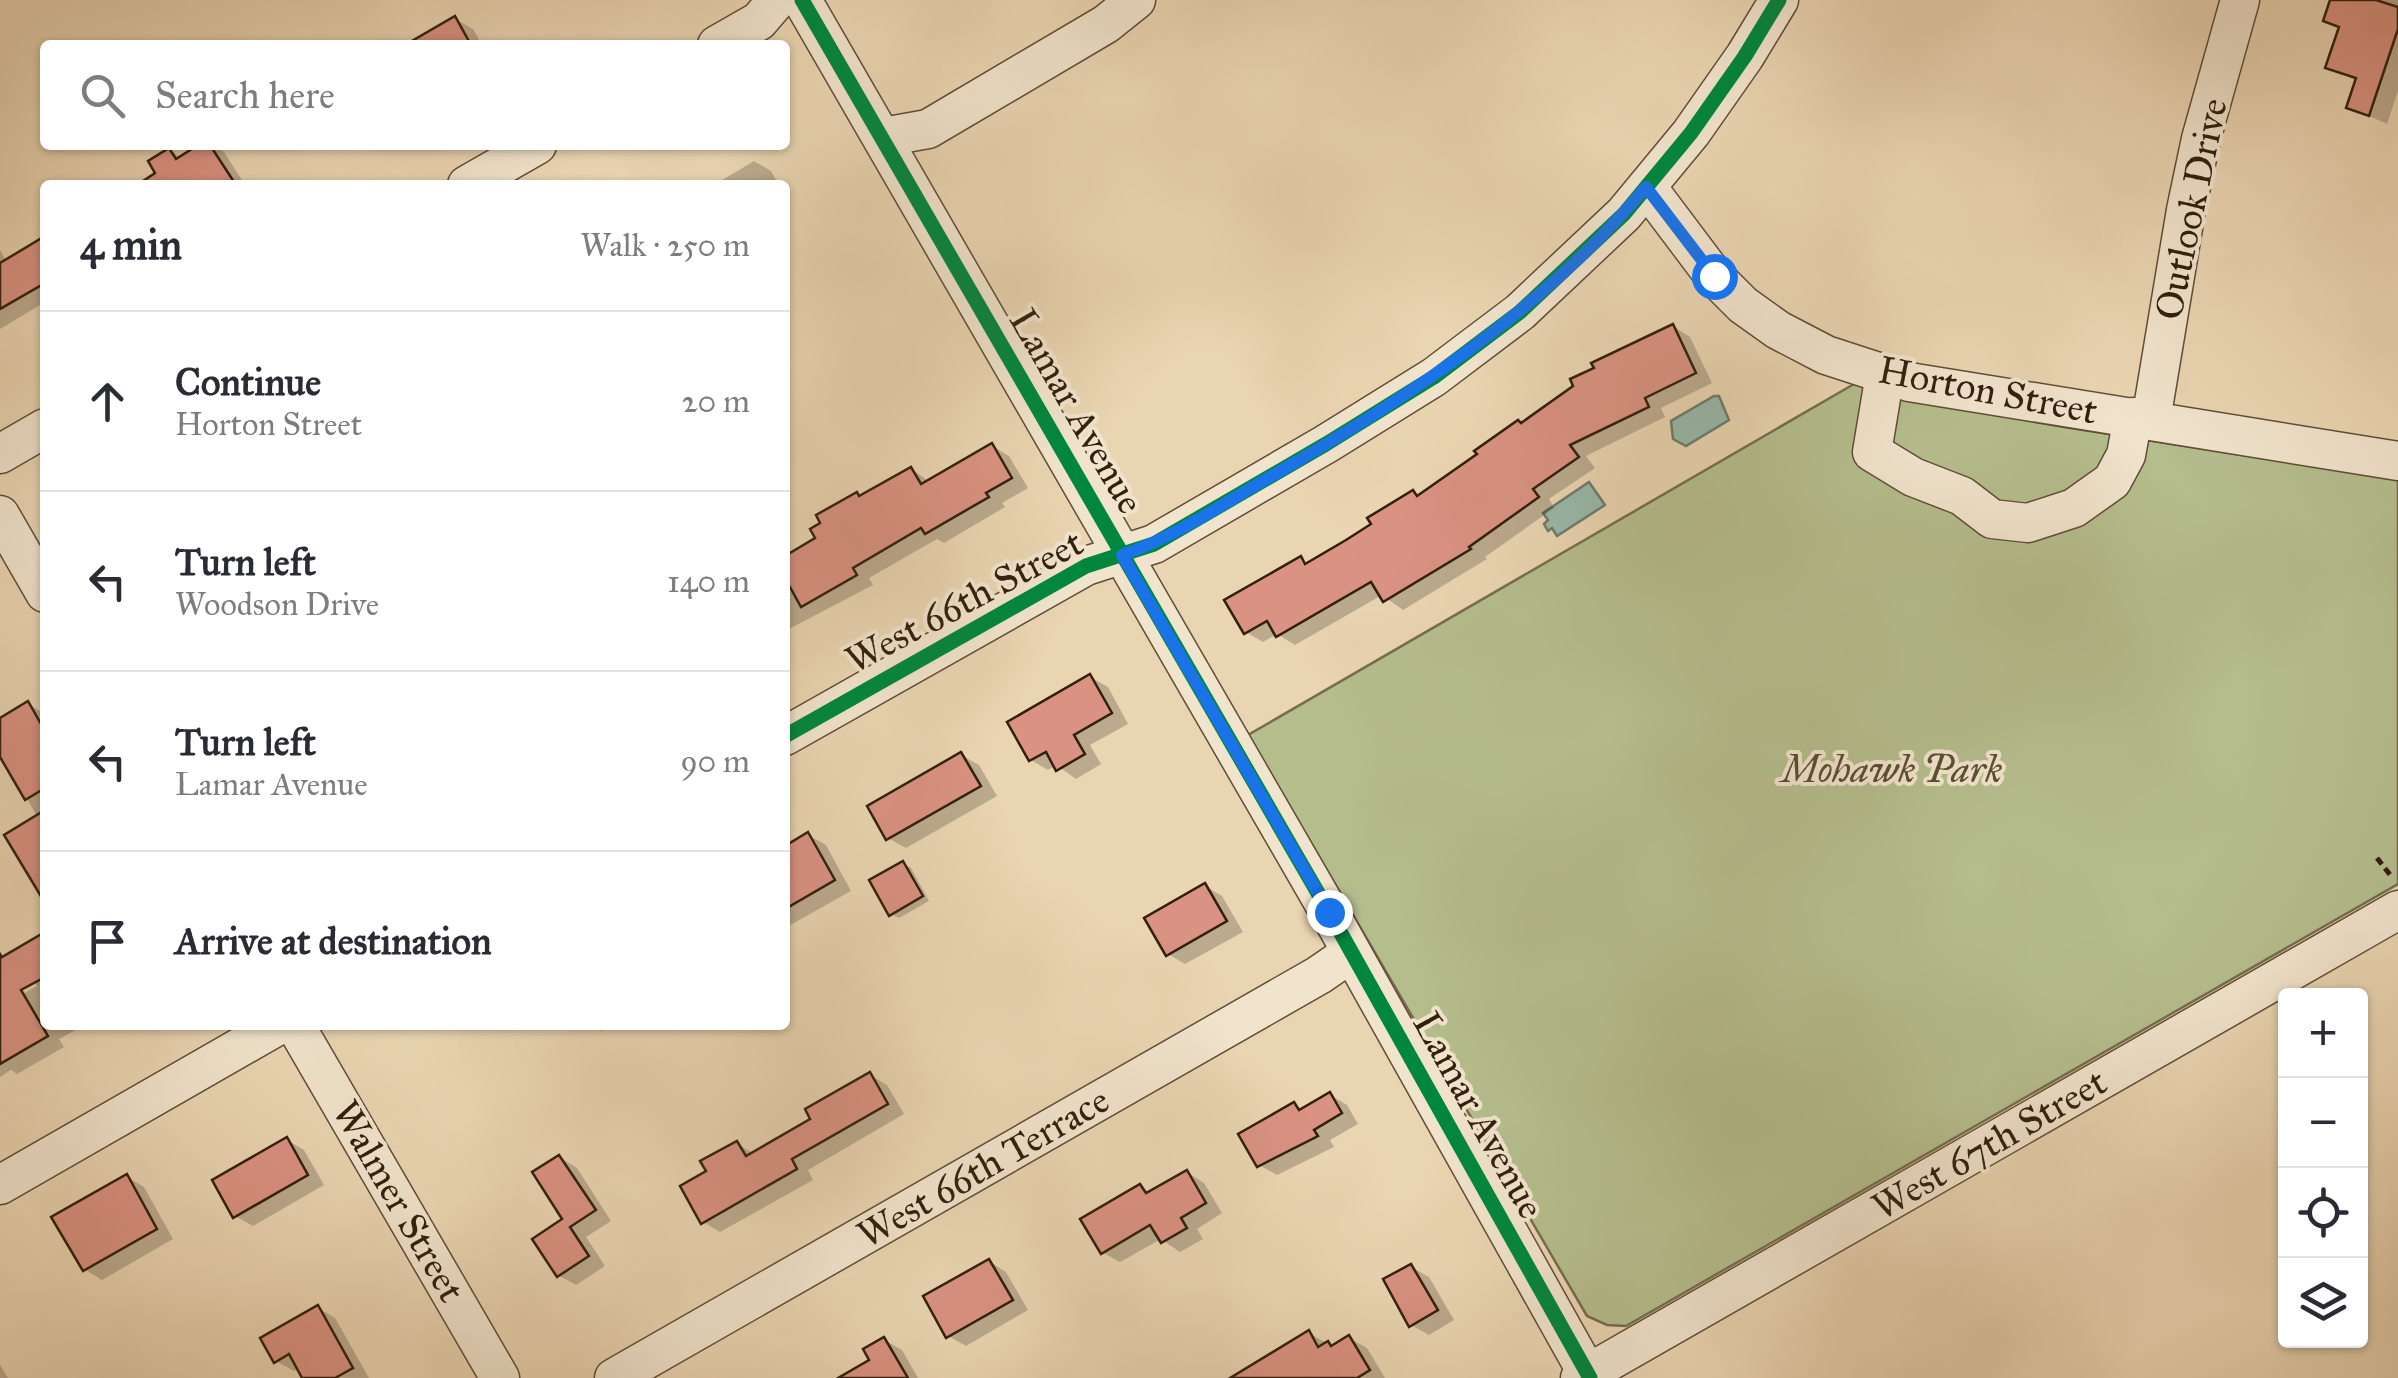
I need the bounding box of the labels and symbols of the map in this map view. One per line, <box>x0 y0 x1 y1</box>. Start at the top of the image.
street label: Outlook Drive <box>2145 94 2237 324</box>
route start <box>1692 254 1738 300</box>
street label: Lamar Avenue <box>1000 300 1154 522</box>
street label: Horton Street <box>1875 346 2101 434</box>
street label: West 66th Street <box>838 519 1090 683</box>
park label: Mohawk Park <box>1779 746 2003 792</box>
route end <box>1307 890 1353 936</box>
street label: Lamar Avenue <box>1403 1004 1555 1226</box>
street label: West 67th Street <box>1864 1058 2114 1230</box>
street label: West 66th Terrace <box>849 1076 1117 1258</box>
street label: Walmer Street <box>323 1092 475 1310</box>

